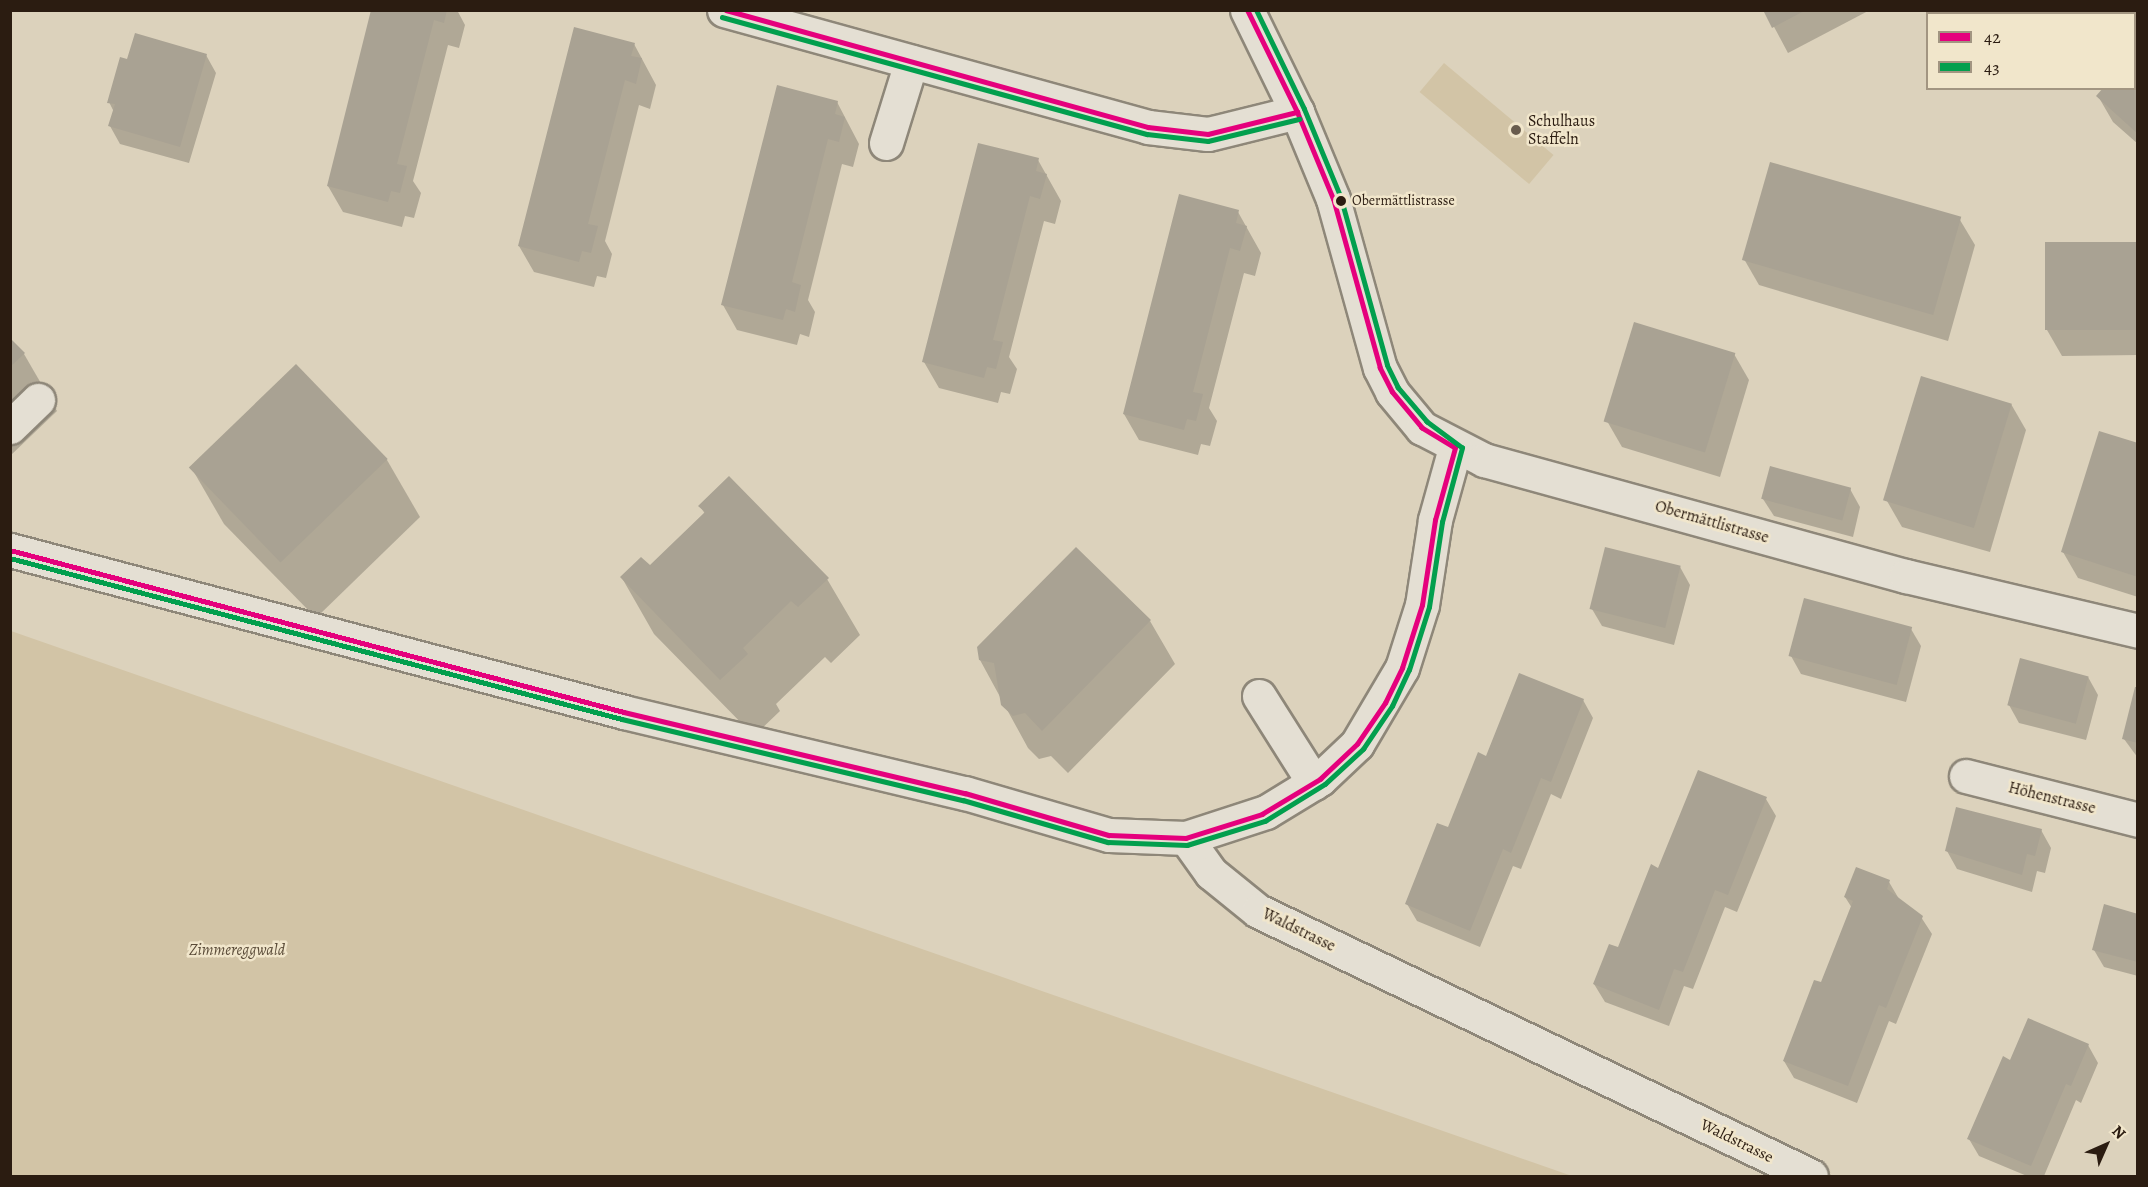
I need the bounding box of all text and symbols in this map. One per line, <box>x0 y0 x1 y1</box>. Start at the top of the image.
legend <box>1926 12 2136 90</box>
text: 42 <box>1984 25 2001 49</box>
text: 43 <box>1984 55 2000 79</box>
place label: Schulhaus Staffeln <box>1528 111 1595 149</box>
marker: Schulhaus Staffeln <box>1509 123 1523 137</box>
place label: Obermättlistrasse <box>1352 193 1455 209</box>
marker: Obermättlistrasse <box>1335 195 1347 207</box>
street label: Obermättlistrasse <box>1653 497 1771 547</box>
street label: Höhenstrasse <box>2006 778 2098 818</box>
street label: Waldstrasse <box>1259 904 1339 956</box>
park label: Zimmereggwald <box>189 940 285 960</box>
street label: Waldstrasse <box>1697 1115 1777 1167</box>
north arrow <box>2076 1115 2136 1175</box>
text: N <box>2107 1120 2131 1144</box>

